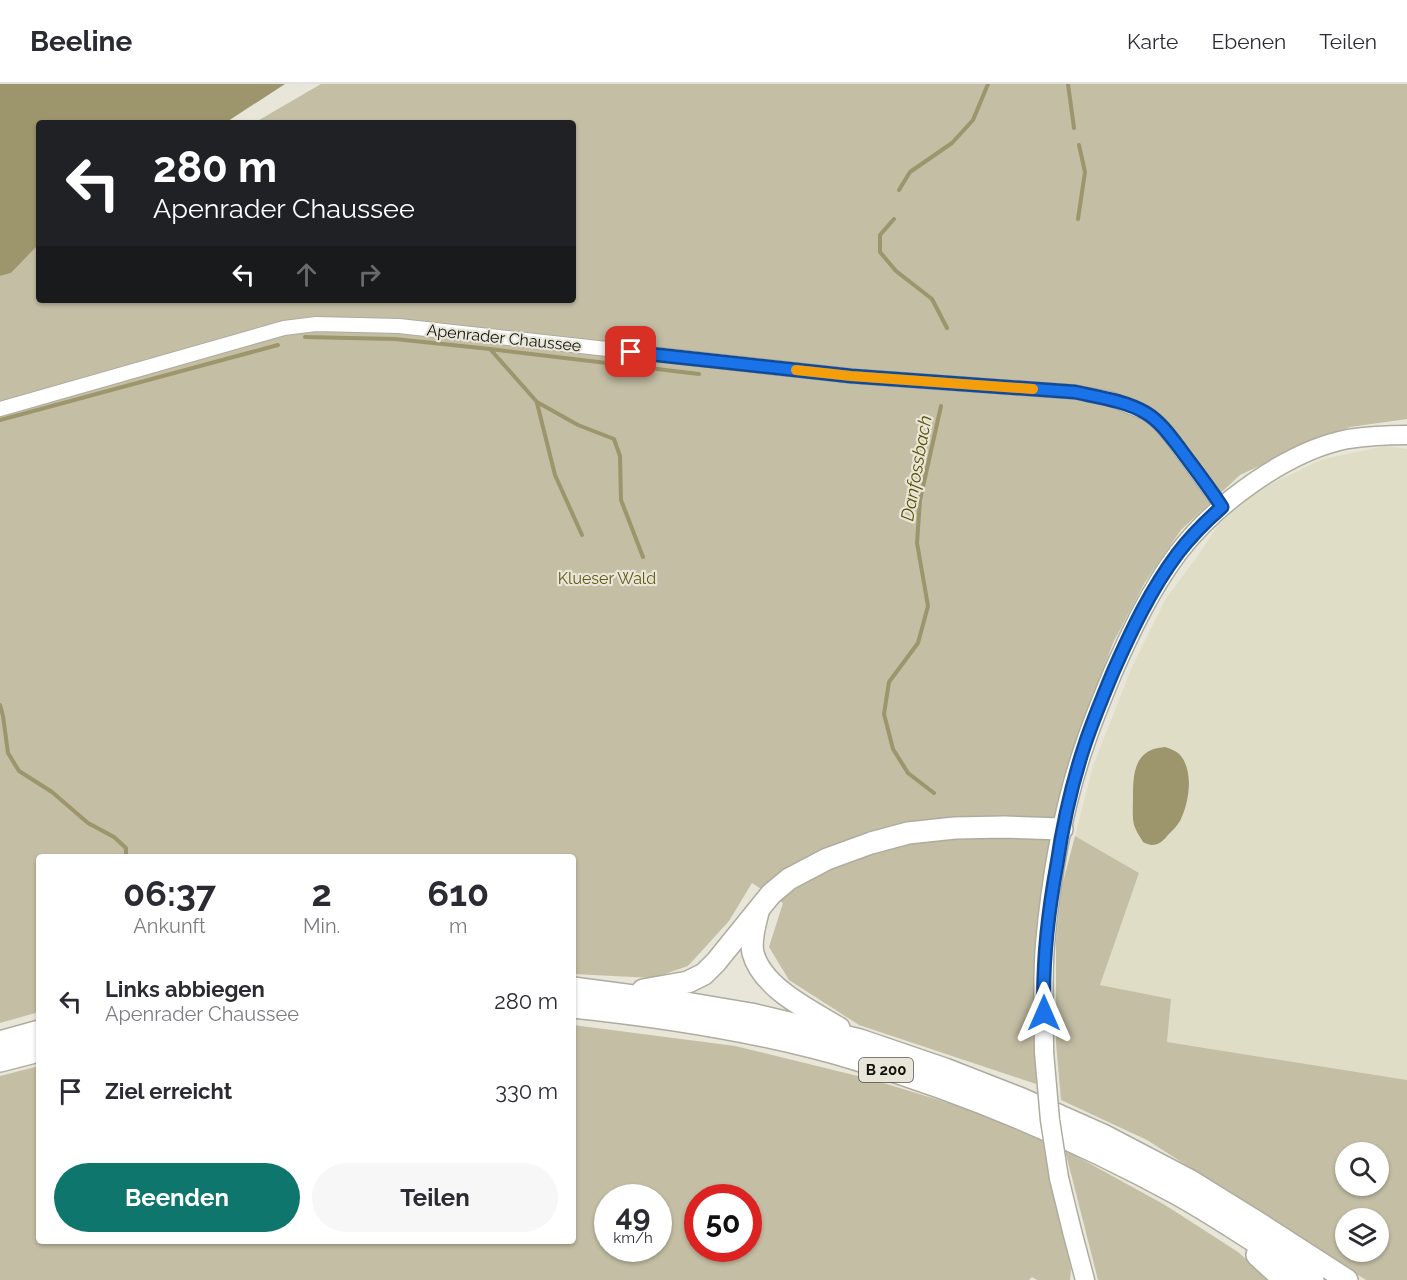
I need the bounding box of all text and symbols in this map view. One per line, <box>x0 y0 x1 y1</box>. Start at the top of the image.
text: Beeline <box>30 25 132 58</box>
text: Karte <box>1127 29 1178 54</box>
text: Ebenen <box>1211 29 1286 54</box>
text: Teilen <box>1319 29 1377 54</box>
text: 280 m <box>153 143 277 192</box>
icon: left <box>54 144 132 222</box>
text: Apenrader Chaussee <box>153 193 415 224</box>
icon: left <box>227 258 260 291</box>
icon: ahead <box>290 258 323 291</box>
icon: right <box>353 258 386 291</box>
street label: Apenrader Chaussee <box>426 320 582 356</box>
pin <box>605 326 656 377</box>
icon: arrive <box>614 335 647 368</box>
water label: Danfossbach <box>896 414 936 522</box>
park label: Klueser Wald <box>558 569 656 588</box>
text: 06:37 <box>123 872 216 914</box>
text: 2 <box>312 872 332 914</box>
text: 610 <box>427 872 489 914</box>
text: Ankunft <box>133 914 206 938</box>
text: Min. <box>303 914 340 938</box>
text: m <box>449 914 467 938</box>
text: Links abbiegen <box>105 976 265 1002</box>
position arrow <box>1012 981 1076 1045</box>
icon: left <box>54 985 87 1018</box>
text: 280 m <box>494 988 558 1014</box>
text: Apenrader Chaussee <box>105 1002 299 1026</box>
road number: B 200 <box>859 1058 913 1082</box>
icon: arrive <box>54 1075 87 1108</box>
text: Ziel erreicht <box>105 1078 232 1104</box>
text: 330 m <box>495 1078 558 1104</box>
map controls <box>1335 1142 1389 1262</box>
button: search <box>1335 1142 1389 1196</box>
button: Beenden <box>54 1163 300 1232</box>
button: Teilen <box>312 1163 558 1232</box>
speed limit sign: 50 <box>684 1184 762 1262</box>
text: 49 <box>616 1198 650 1233</box>
button: layers <box>1335 1208 1389 1262</box>
text: km/h <box>613 1229 653 1247</box>

